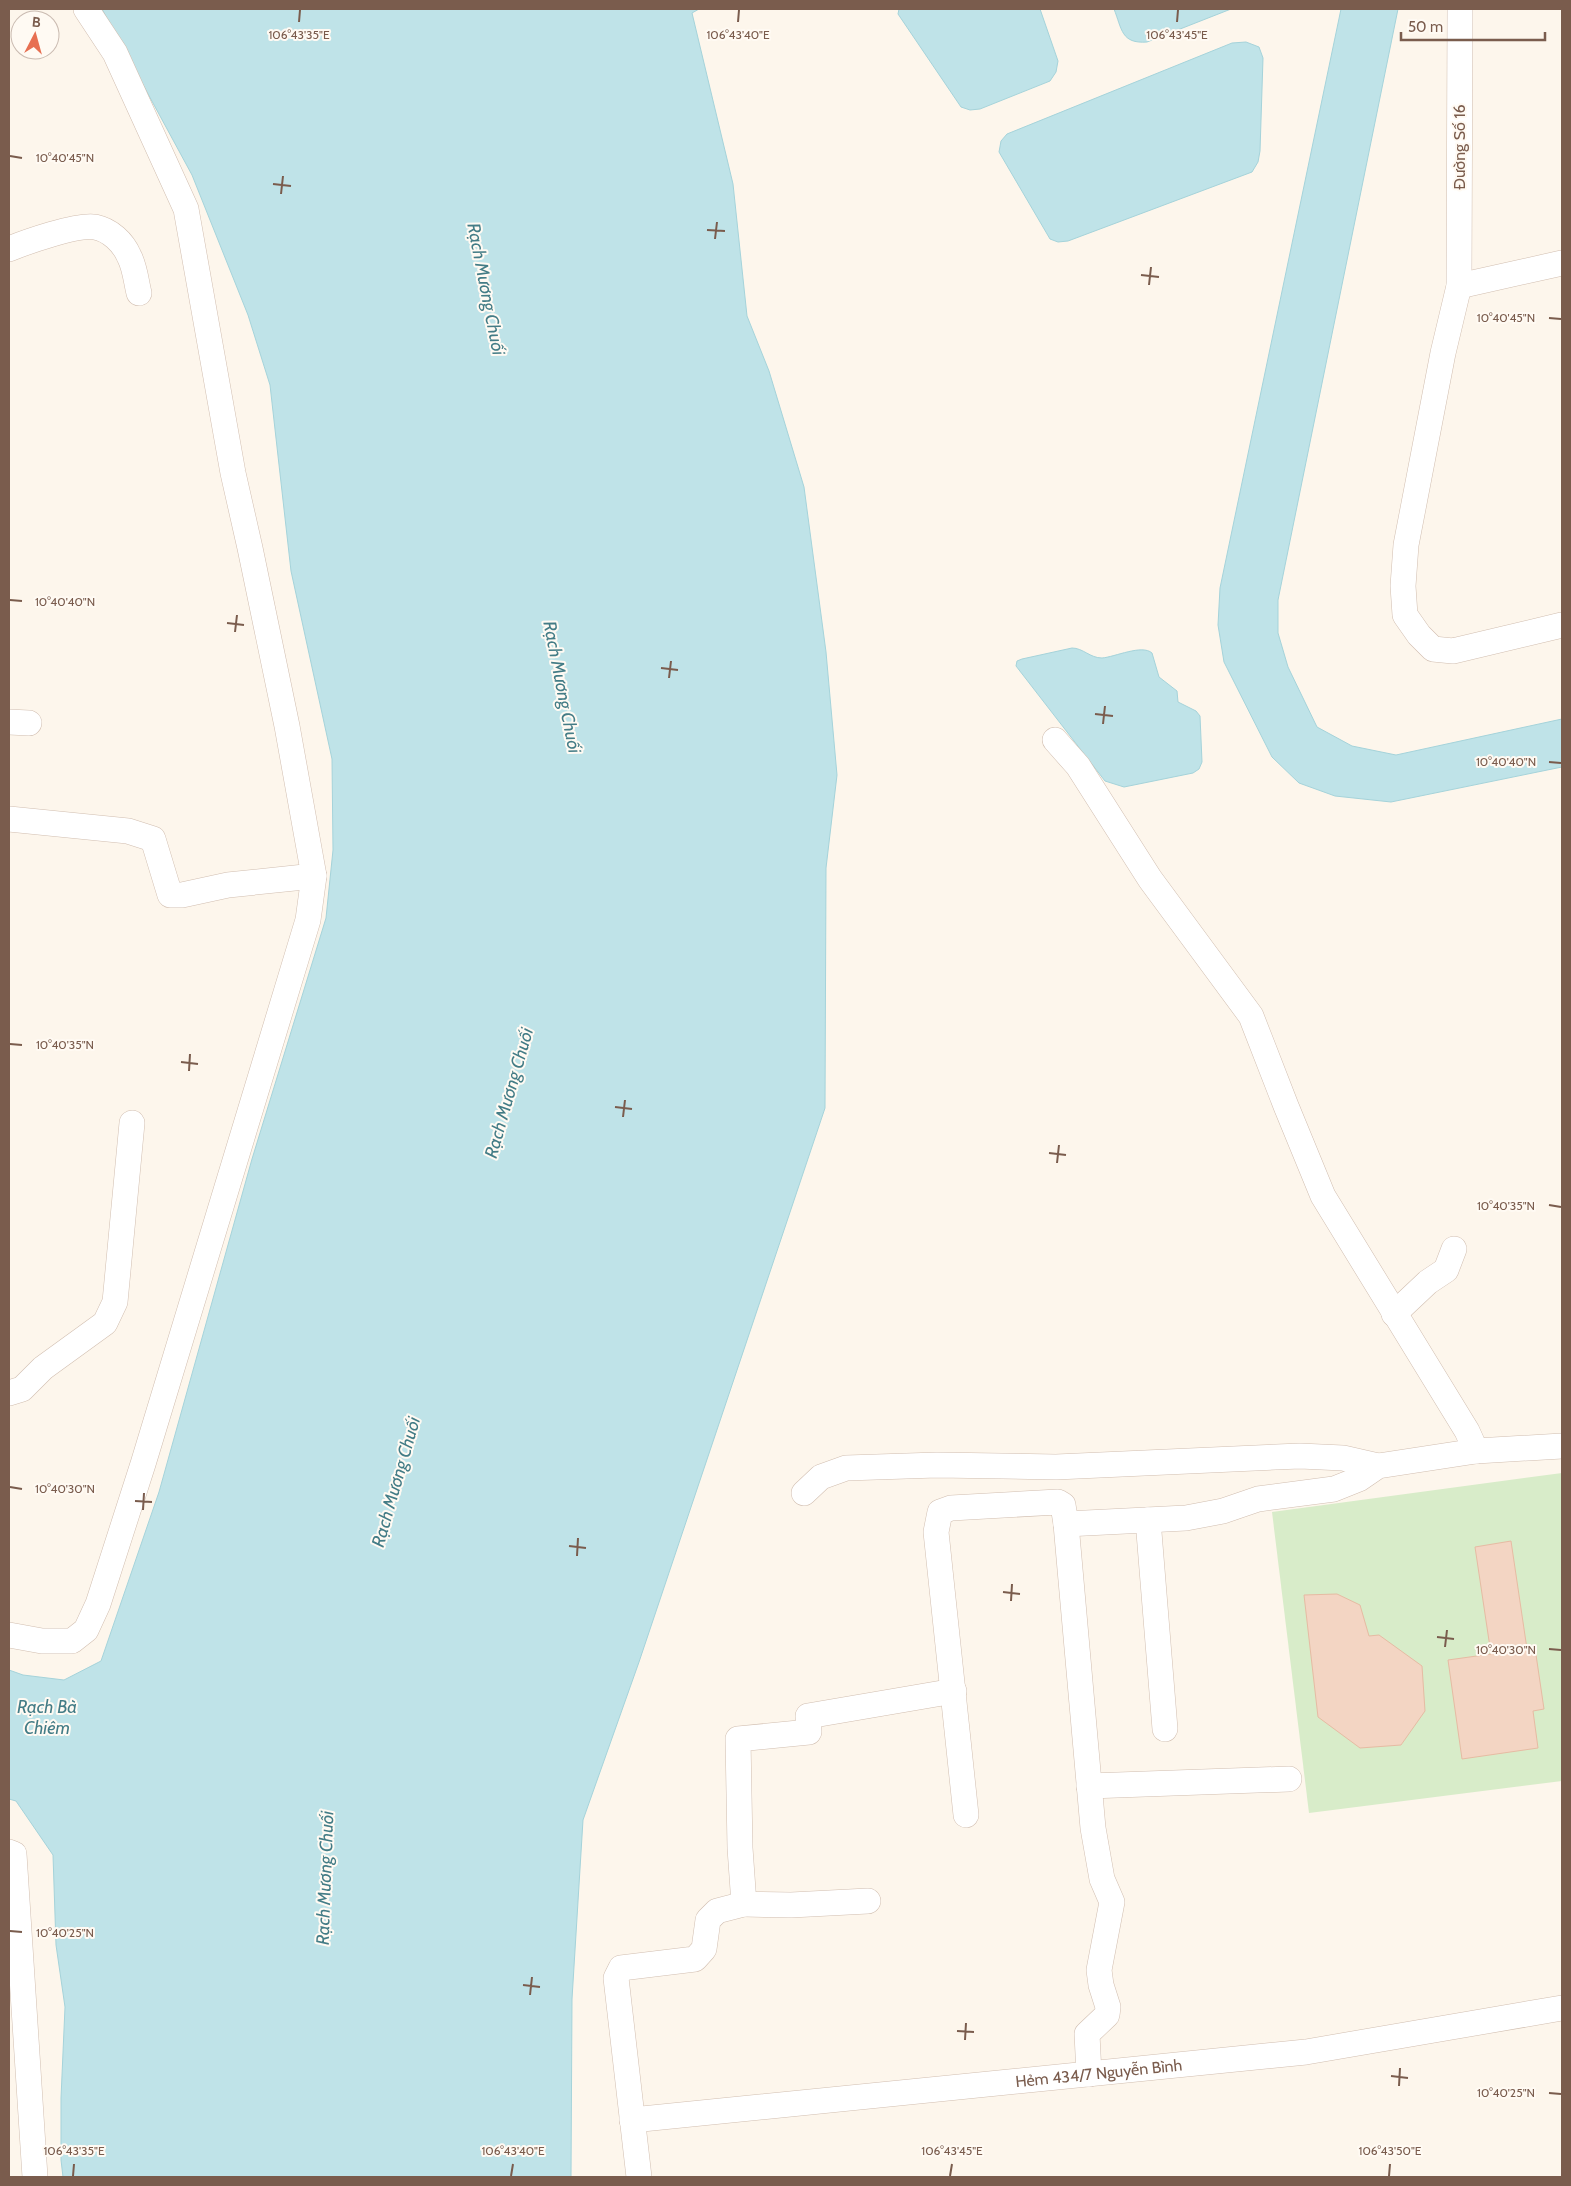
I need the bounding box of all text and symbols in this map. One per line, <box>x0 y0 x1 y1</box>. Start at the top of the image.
north arrow <box>10 10 60 60</box>
scale bar <box>1401 10 1545 42</box>
text: B <box>31 13 42 32</box>
text: 50 m <box>1408 18 1443 36</box>
text: 106°43'35"E <box>268 27 330 42</box>
text: 106°43'40"E <box>706 27 770 42</box>
text: 106°43'45"E <box>1146 27 1208 42</box>
street label: Đường Số 16 <box>1450 104 1469 190</box>
text: 10°40'45"N <box>36 150 94 165</box>
water label: Rạch Mương Chuối <box>462 221 510 358</box>
text: 10°40'45"N <box>1477 310 1535 325</box>
text: 10°40'40"N <box>35 594 95 609</box>
water label: Rạch Mương Chuối <box>538 619 586 756</box>
text: 10°40'40"N <box>1476 754 1536 769</box>
water label: Rạch Mương Chuối <box>480 1024 538 1161</box>
text: 10°40'35"N <box>36 1037 94 1052</box>
text: 10°40'35"N <box>1477 1198 1535 1213</box>
water label: Rạch Mương Chuối <box>367 1413 425 1550</box>
text: 10°40'30"N <box>35 1481 95 1496</box>
text: 10°40'30"N <box>1476 1642 1536 1657</box>
water label: Rạch Bà Chiêm <box>17 1696 77 1739</box>
water label: Rạch Mương Chuối <box>312 1809 338 1946</box>
text: 10°40'25"N <box>36 1925 94 1940</box>
street label: Hẻm 434/7 Nguyễn Bình <box>1014 2056 1183 2091</box>
text: 10°40'25"N <box>1477 2085 1535 2100</box>
text: 106°43'35"E <box>43 2143 105 2158</box>
text: 106°43'40"E <box>481 2143 545 2158</box>
text: 106°43'45"E <box>921 2143 983 2158</box>
text: 106°43'50"E <box>1358 2143 1422 2158</box>

